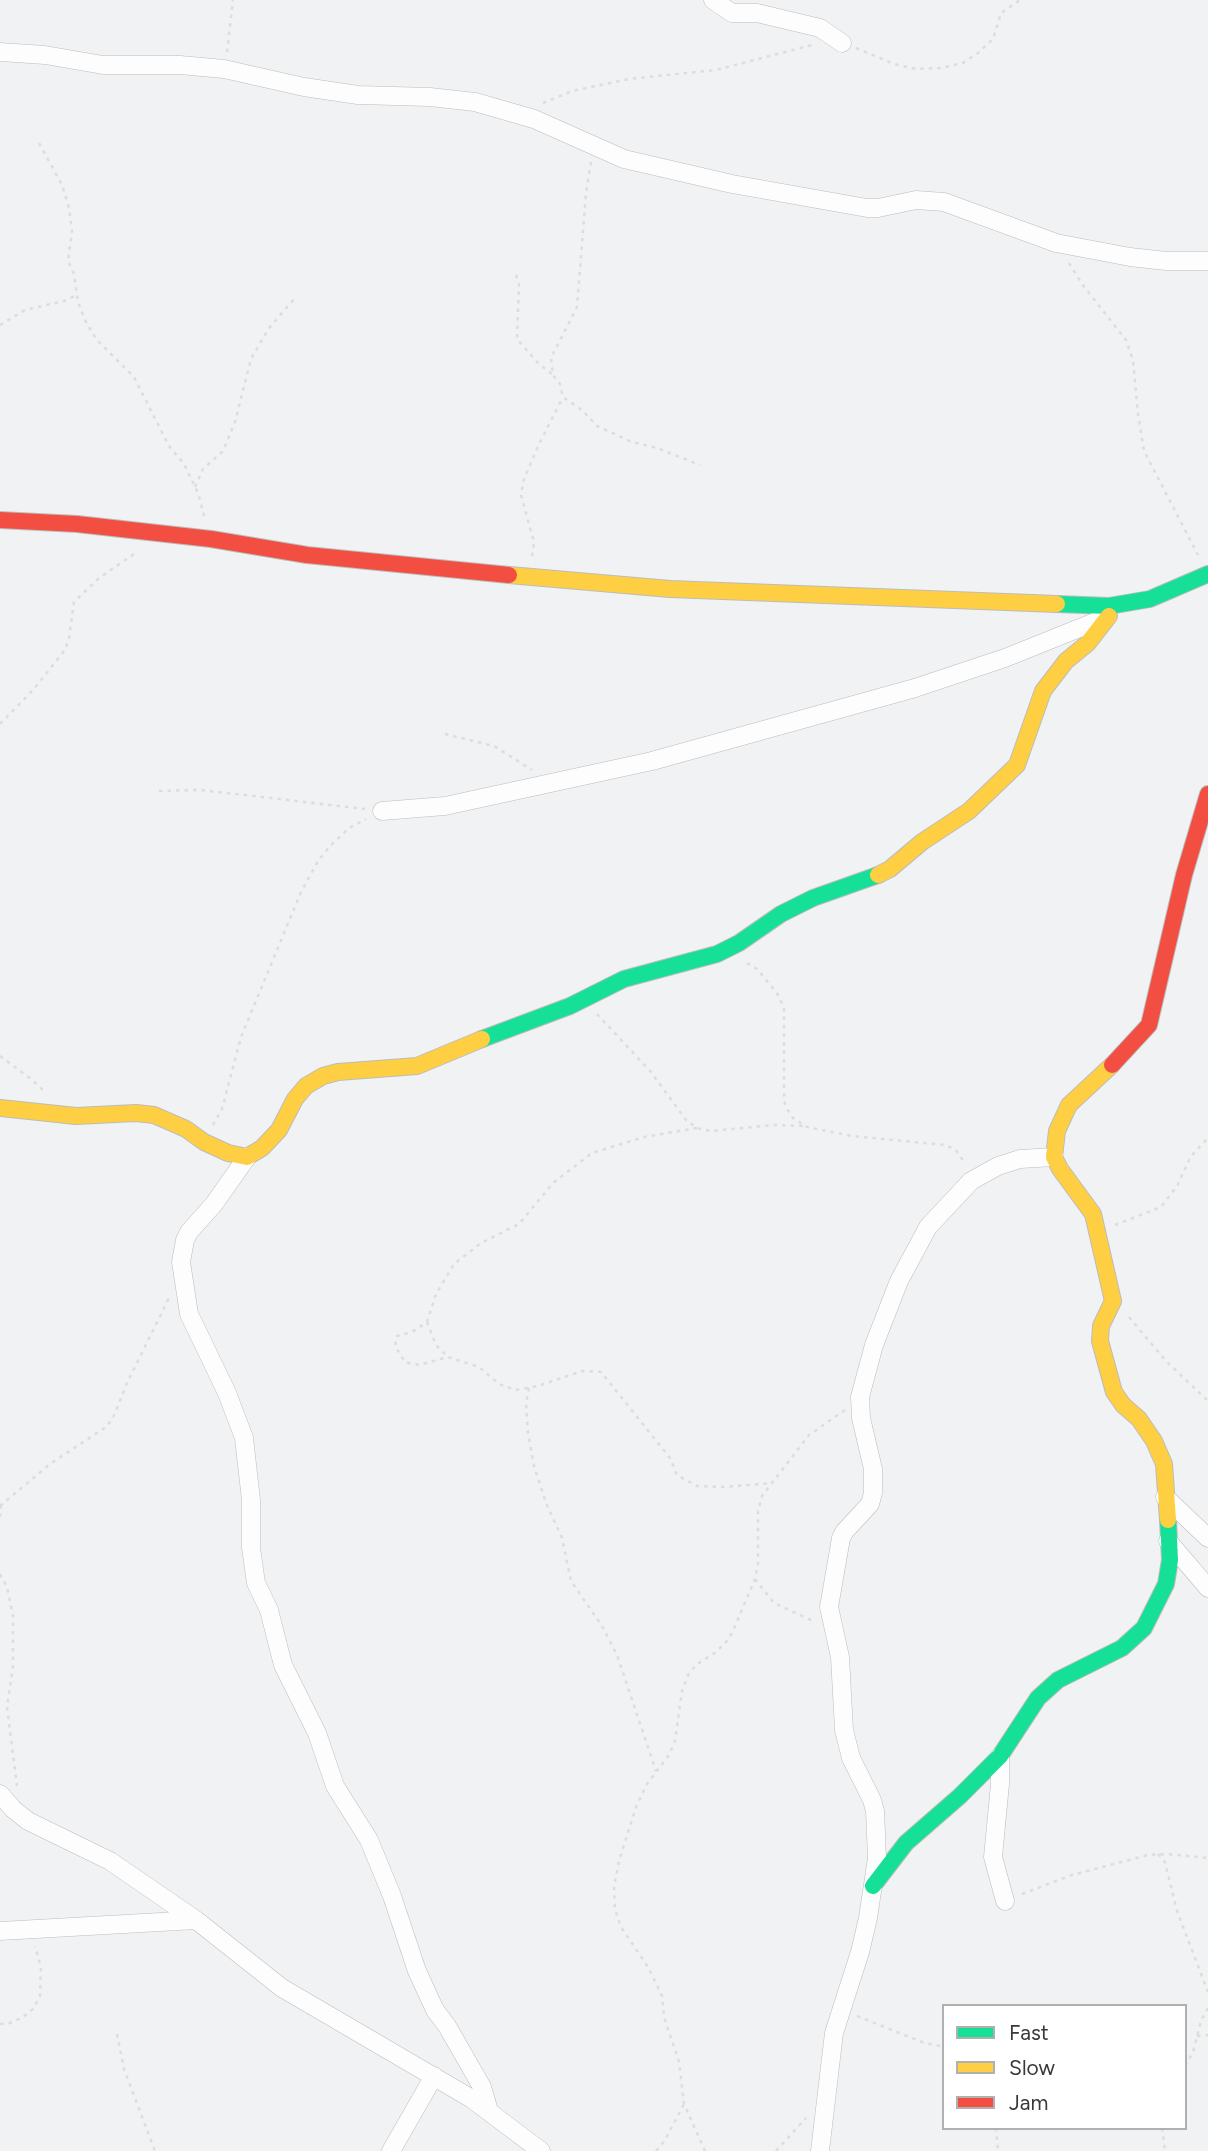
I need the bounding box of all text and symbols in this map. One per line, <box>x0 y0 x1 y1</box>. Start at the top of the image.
legend <box>942 2004 1187 2130</box>
text: Fast <box>1009 2020 1049 2045</box>
text: Slow <box>1009 2055 1055 2080</box>
text: Jam <box>1009 2090 1048 2115</box>

